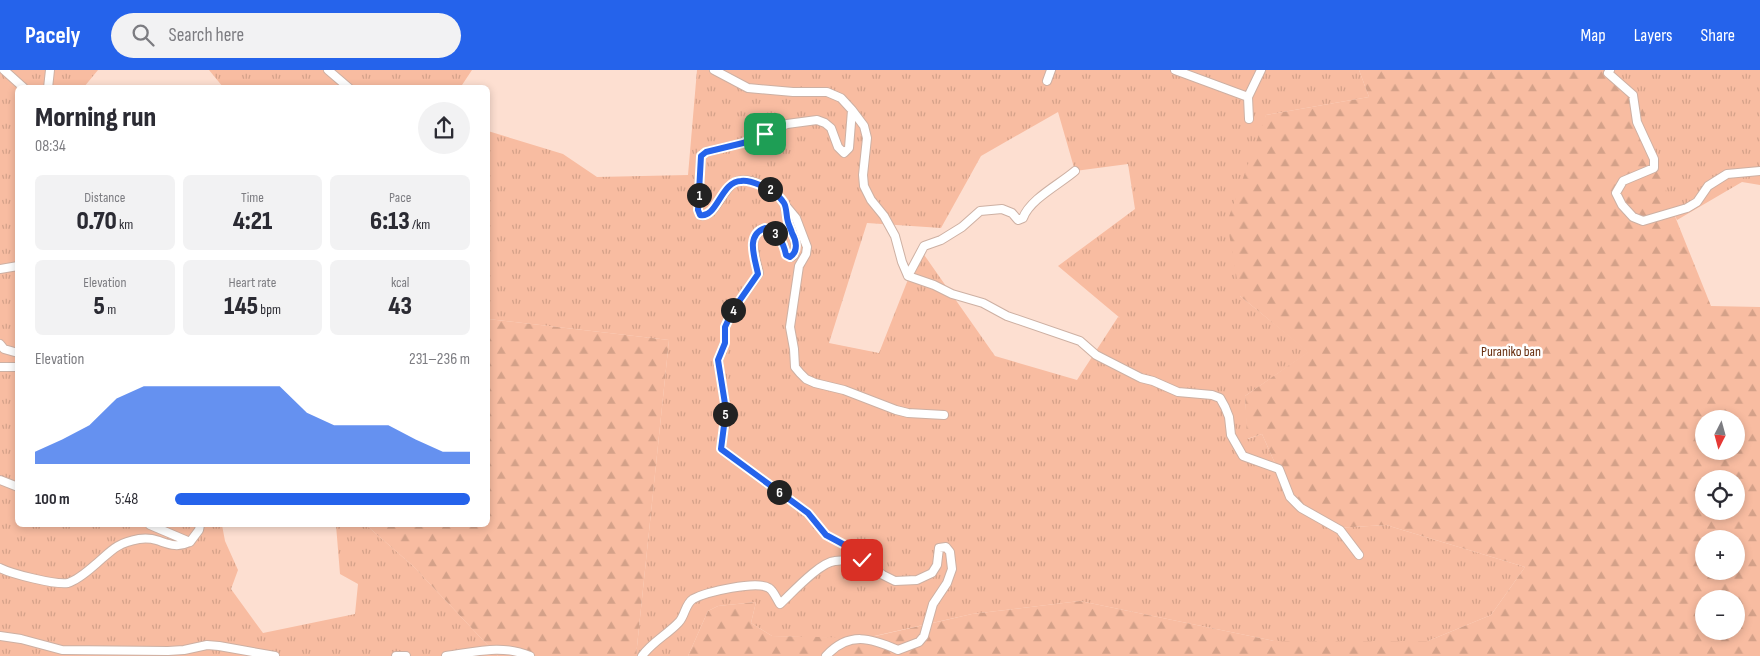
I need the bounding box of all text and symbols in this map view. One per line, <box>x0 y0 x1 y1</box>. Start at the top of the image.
search box <box>111 13 461 58</box>
text: Pacely <box>25 21 81 50</box>
icon: search <box>129 21 157 49</box>
text: Search here <box>169 24 244 47</box>
text: Map <box>1581 25 1606 46</box>
text: Layers <box>1634 25 1673 46</box>
text: Share <box>1701 25 1735 46</box>
text: Morning run <box>35 101 156 134</box>
button: share <box>418 102 470 154</box>
pin <box>744 113 786 155</box>
icon: arrive <box>751 120 779 148</box>
text: 08:34 <box>35 137 66 156</box>
pin: 2 <box>758 176 782 202</box>
text: 2 <box>767 181 774 198</box>
pin: 1 <box>686 182 712 208</box>
text: 1 <box>697 187 702 204</box>
text: Distance <box>84 189 125 206</box>
text: Time <box>241 189 264 206</box>
text: Pace <box>389 189 411 206</box>
text: 0.70 <box>76 206 117 237</box>
text: 4:21 <box>233 206 272 237</box>
text: 6:13 <box>370 206 410 237</box>
text: km <box>117 216 133 233</box>
text: /km <box>410 216 430 233</box>
pin: 3 <box>762 220 788 246</box>
text: 3 <box>772 225 779 242</box>
text: Elevation <box>83 274 126 291</box>
text: Heart rate <box>229 274 276 291</box>
text: kcal <box>391 274 409 291</box>
text: 5 <box>94 291 105 322</box>
text: 145 <box>224 291 258 322</box>
text: 43 <box>388 291 412 322</box>
pin: 4 <box>720 298 746 322</box>
text: m <box>105 301 116 318</box>
text: bpm <box>258 301 281 318</box>
text: 4 <box>730 302 737 319</box>
park label: Puraniko ban <box>1481 343 1541 360</box>
text: Elevation <box>35 350 84 369</box>
text: 231–236 m <box>409 350 470 369</box>
pin: 5 <box>712 402 738 426</box>
text: 5 <box>722 406 729 423</box>
north arrow <box>1695 410 1745 460</box>
map controls <box>1695 410 1745 640</box>
button: locate <box>1695 470 1745 520</box>
pin: 6 <box>766 480 792 504</box>
text: 6 <box>776 484 783 501</box>
text: 100 m <box>35 490 70 509</box>
text: 5:48 <box>115 490 138 509</box>
button: + <box>1695 530 1745 580</box>
pin <box>841 539 883 581</box>
icon: check <box>848 546 876 574</box>
button: − <box>1695 590 1745 640</box>

